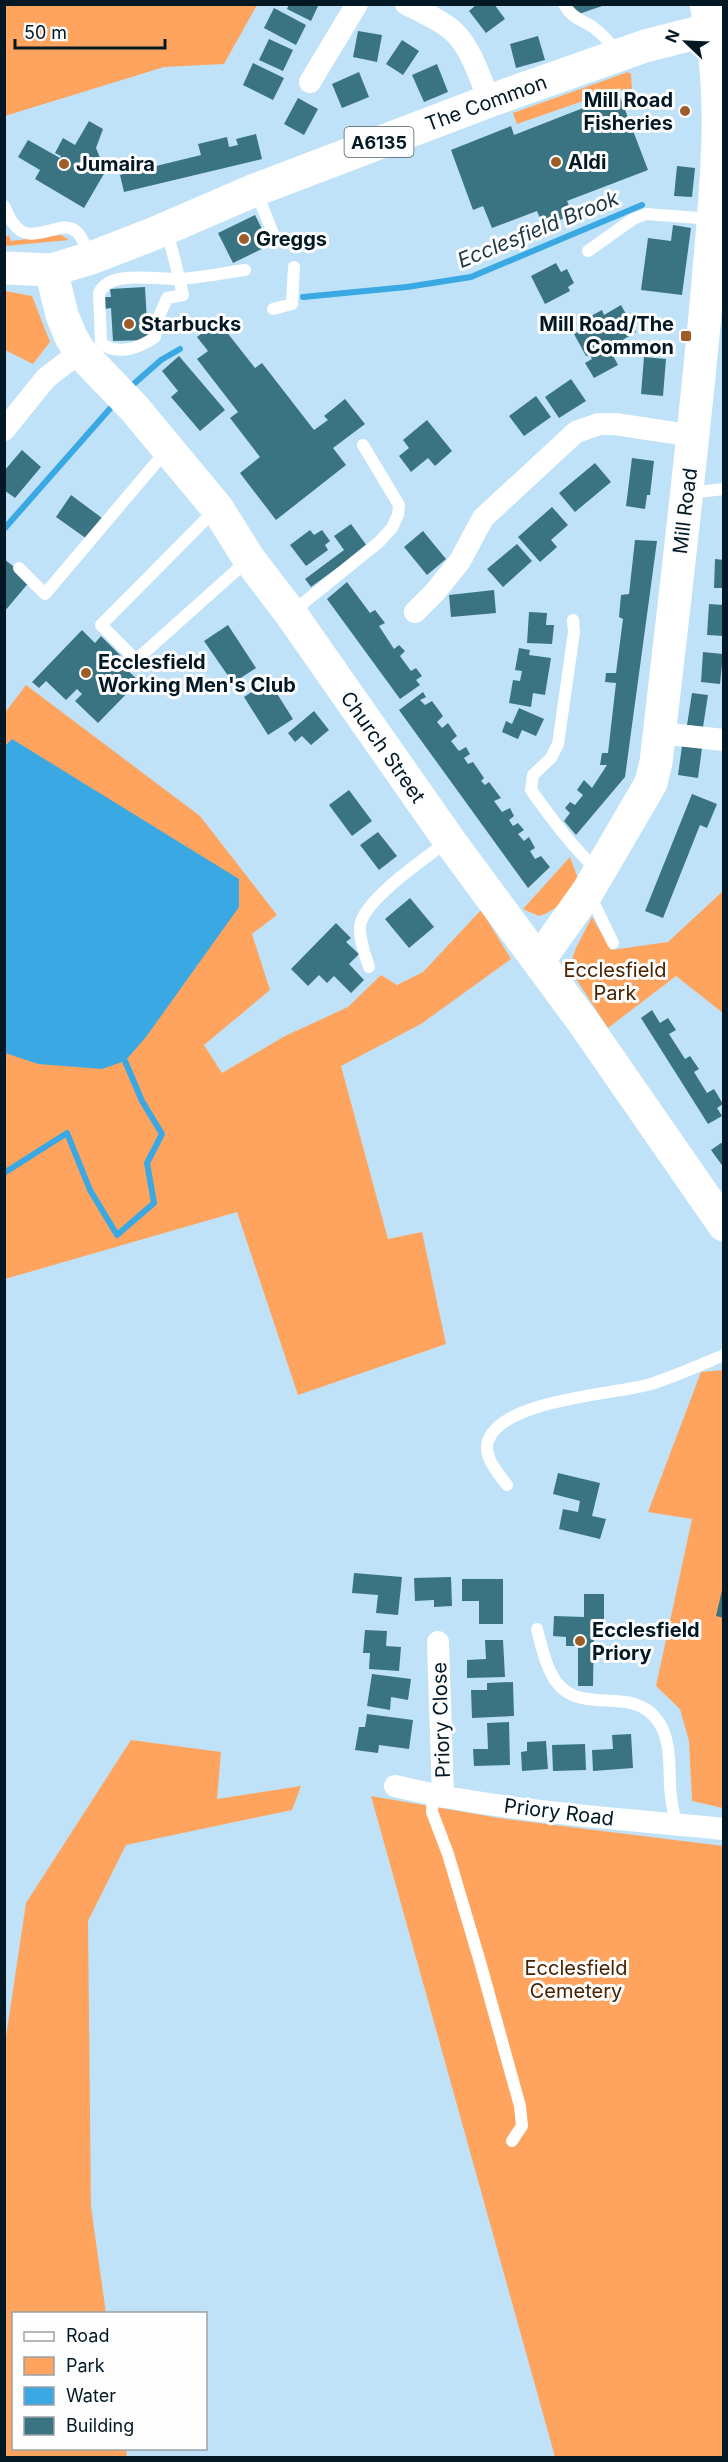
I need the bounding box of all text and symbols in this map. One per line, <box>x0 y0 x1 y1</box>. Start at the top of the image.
scale bar <box>15 12 165 50</box>
north arrow <box>656 12 716 72</box>
text: 50 m <box>24 22 67 43</box>
text: N <box>661 27 684 46</box>
street label: The Common <box>422 70 550 136</box>
place label: Mill Road Fisheries <box>583 88 673 135</box>
marker: Mill Road Fisheries <box>678 104 692 118</box>
road number: A6135 <box>344 127 413 157</box>
place label: Aldi <box>568 150 606 174</box>
place label: Jumaira <box>76 152 155 176</box>
marker: Aldi <box>549 155 563 169</box>
marker: Jumaira <box>57 157 71 171</box>
water label: Ecclesfield Brook <box>454 185 623 273</box>
place label: Greggs <box>256 227 327 251</box>
marker: Greggs <box>237 232 251 246</box>
place label: Starbucks <box>141 312 241 336</box>
place label: Mill Road/The Common <box>539 312 674 359</box>
marker: Starbucks <box>122 317 136 331</box>
marker: Mill Road/The Common <box>679 329 693 343</box>
street label: Mill Road <box>668 467 702 555</box>
place label: Ecclesfield Working Men's Club <box>98 650 296 697</box>
marker: Ecclesfield Working Men's Club <box>79 666 93 680</box>
street label: Church Street <box>336 687 431 808</box>
park label: Ecclesfield Park <box>564 958 666 1005</box>
place label: Ecclesfield Priory <box>592 1618 700 1665</box>
marker: Ecclesfield Priory <box>573 1634 587 1648</box>
street label: Priory Close <box>427 1662 455 1778</box>
street label: Priory Road <box>503 1793 615 1831</box>
park label: Ecclesfield Cemetery <box>525 1956 627 2003</box>
legend <box>12 2312 207 2450</box>
text: Road <box>66 2325 109 2346</box>
text: Park <box>66 2355 105 2376</box>
text: Water <box>66 2385 116 2406</box>
text: Building <box>66 2415 134 2436</box>

